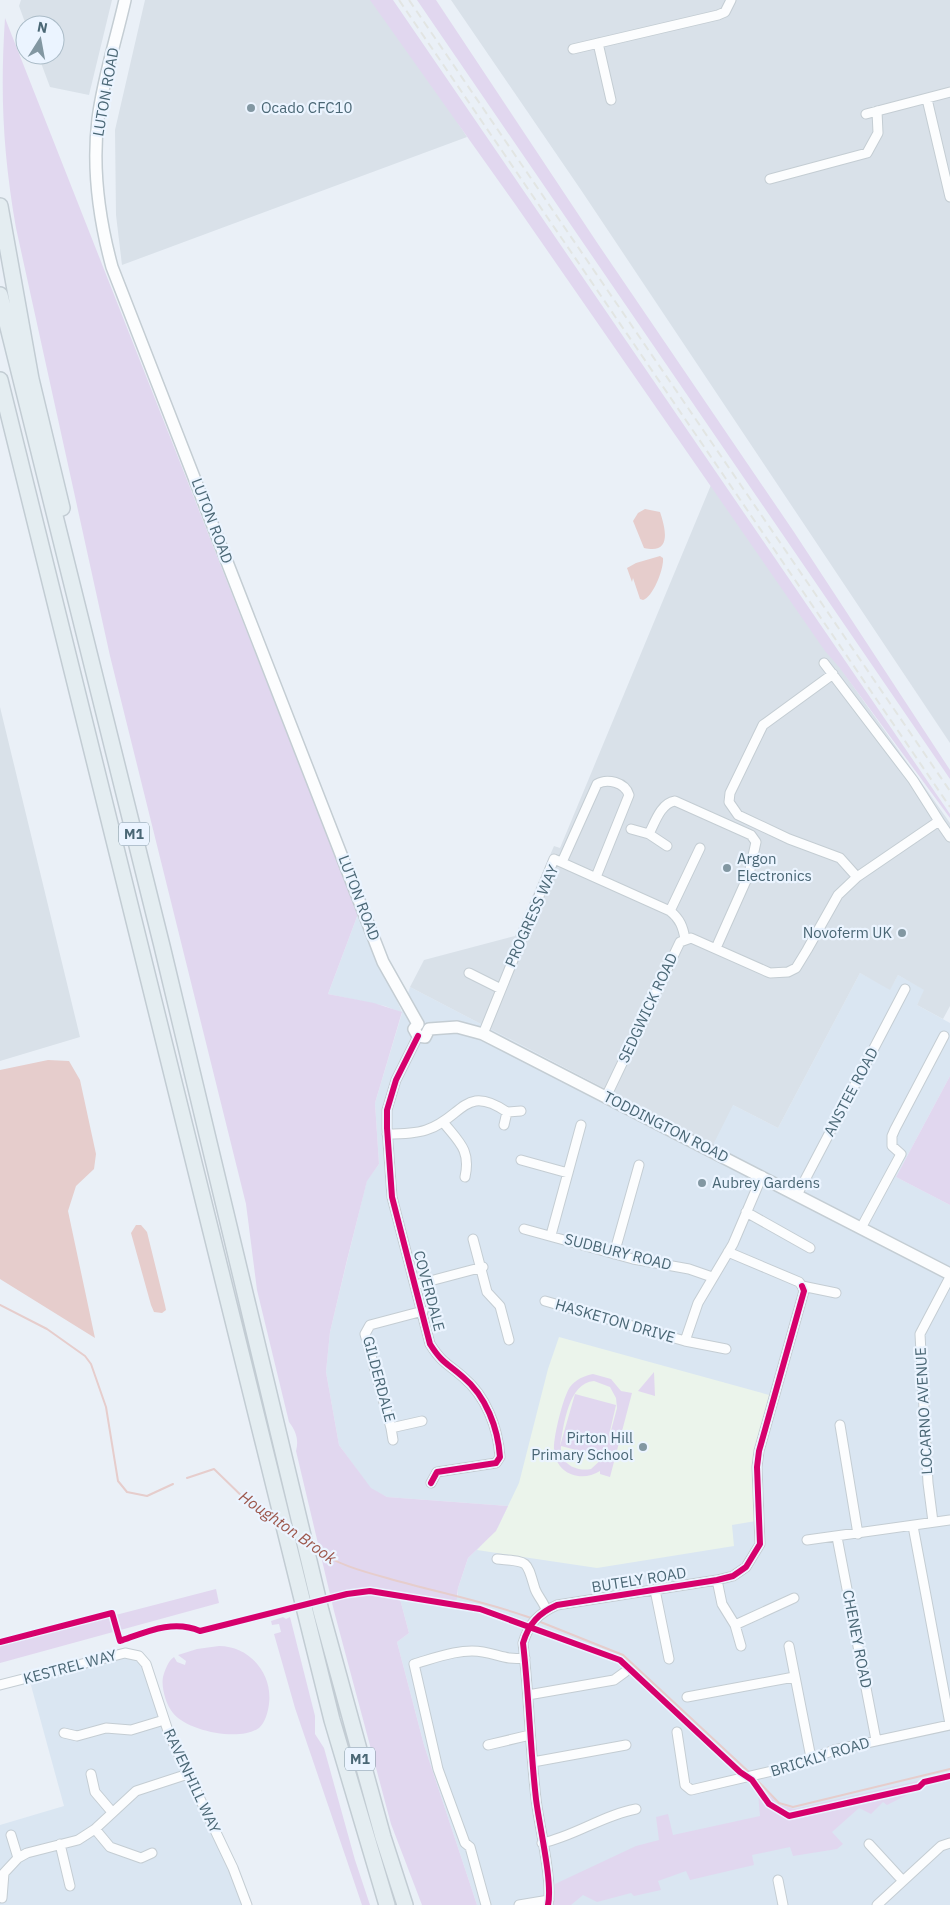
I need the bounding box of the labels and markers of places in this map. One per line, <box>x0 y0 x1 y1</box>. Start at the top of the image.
place label: Ocado CFC10 <box>261 98 353 117</box>
marker: Ocado CFC10 <box>245 102 257 114</box>
place label: Argon Electronics <box>737 849 812 885</box>
marker: Argon Electronics <box>721 862 733 874</box>
place label: Novoferm UK <box>803 923 892 942</box>
marker: Novoferm UK <box>896 927 908 939</box>
place label: Aubrey Gardens <box>712 1173 820 1192</box>
marker: Aubrey Gardens <box>696 1177 708 1189</box>
place label: Pirton Hill Primary School <box>531 1428 633 1464</box>
marker: Pirton Hill Primary School <box>637 1441 649 1453</box>

